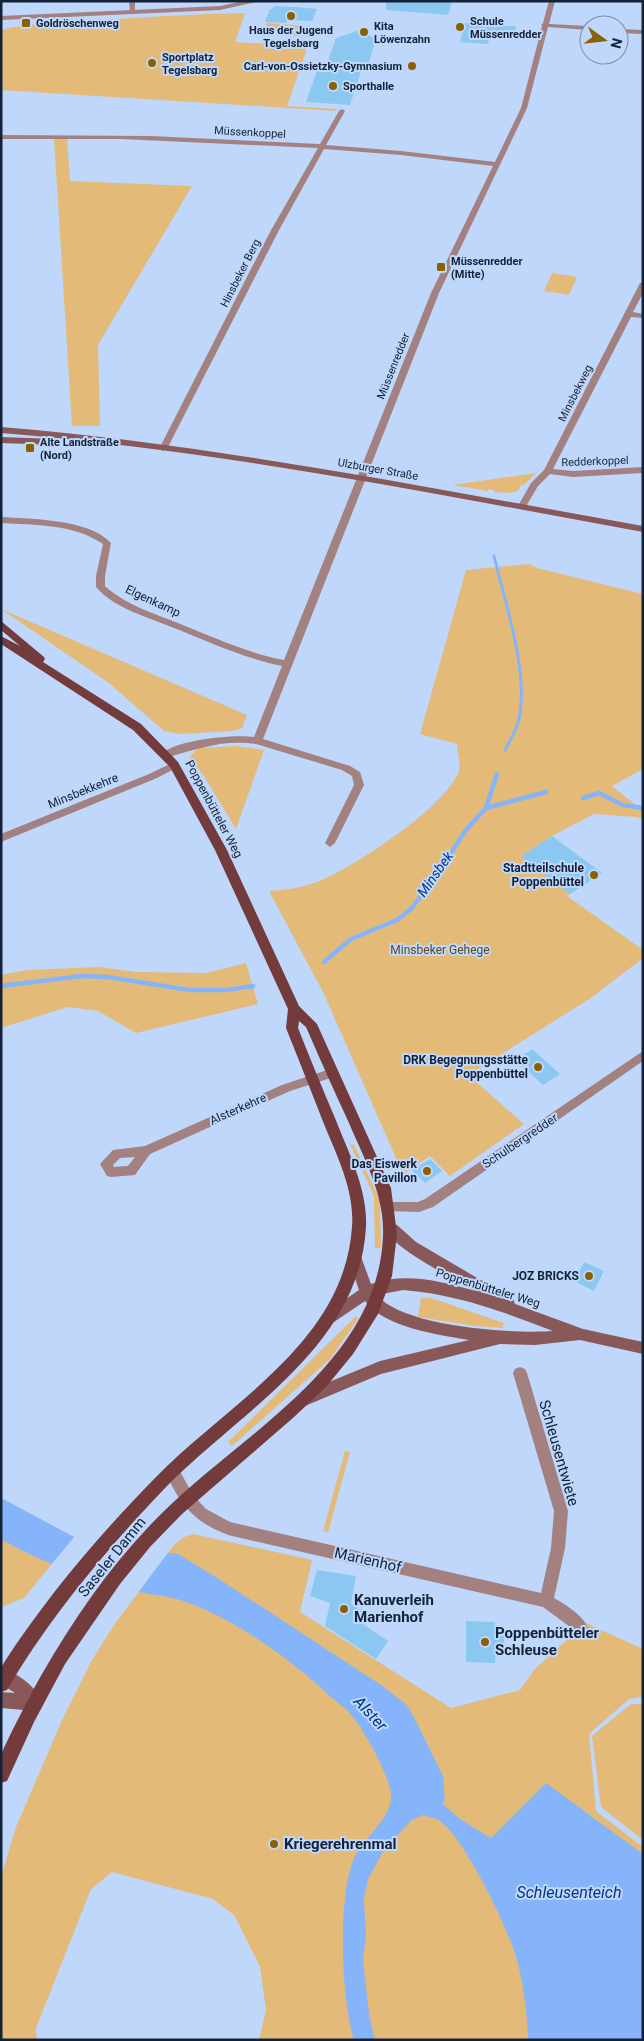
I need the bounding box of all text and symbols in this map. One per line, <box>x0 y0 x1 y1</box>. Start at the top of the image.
marker: Haus der Jugend Tegelsbarg <box>285 10 297 22</box>
place label: Schule Müssenredder <box>470 15 541 41</box>
north arrow <box>579 15 629 65</box>
marker: Goldröschenweg <box>20 17 32 29</box>
place label: Goldröschenweg <box>36 17 119 30</box>
place label: Kita Löwenzahn <box>374 20 430 46</box>
marker: Schule Müssenredder <box>454 21 466 33</box>
place label: Haus der Jugend Tegelsbarg <box>249 24 333 50</box>
marker: Kita Löwenzahn <box>358 26 370 38</box>
text: N <box>608 37 626 50</box>
place label: Sportplatz Tegelsbarg <box>162 51 217 77</box>
marker: Sportplatz Tegelsbarg <box>146 57 158 69</box>
place label: Carl-von-Ossietzky-Gymnasium <box>244 60 402 73</box>
marker: Carl-von-Ossietzky-Gymnasium <box>406 60 418 72</box>
marker: Sporthalle <box>327 80 339 92</box>
place label: Sporthalle <box>343 80 394 93</box>
street label: Müssenkoppel <box>214 124 286 141</box>
street label: Hinsbeker Berg <box>218 237 263 309</box>
place label: Müssenredder (Mitte) <box>451 255 522 281</box>
marker: Müssenredder (Mitte) <box>435 261 447 273</box>
street label: Müssenredder <box>374 331 413 401</box>
street label: Minsbekweg <box>556 363 595 424</box>
place label: Alte Landstraße (Nord) <box>40 436 119 462</box>
marker: Alte Landstraße (Nord) <box>24 442 36 454</box>
street label: Redderkoppel <box>561 454 629 469</box>
street label: Ulzburger Straße <box>337 456 419 483</box>
street label: Elgenkamp <box>123 582 183 620</box>
street label: Poppenbütteler Weg <box>182 758 246 860</box>
street label: Minsbekkehre <box>46 771 120 811</box>
water label: Minsbek <box>414 847 457 900</box>
place label: Stadtteilschule Poppenbüttel <box>503 861 585 889</box>
marker: Stadtteilschule Poppenbüttel <box>588 869 600 881</box>
park label: Minsbeker Gehege <box>390 943 490 957</box>
place label: DRK Begegnungsstätte Poppenbüttel <box>403 1053 529 1081</box>
marker: DRK Begegnungsstätte Poppenbüttel <box>532 1061 544 1073</box>
street label: Alsterkehre <box>207 1090 269 1128</box>
street label: Schulbergredder <box>480 1111 560 1171</box>
place label: Das Eiswerk Pavillon <box>351 1157 418 1185</box>
marker: Das Eiswerk Pavillon <box>421 1165 433 1177</box>
street label: Poppenbütteler Weg <box>434 1265 542 1311</box>
place label: JOZ BRICKS <box>512 1269 579 1283</box>
marker: JOZ BRICKS <box>583 1270 595 1282</box>
street label: Schleusentwiete <box>535 1398 583 1508</box>
street label: Saseler Damm <box>74 1513 150 1601</box>
street label: Marienhof <box>333 1544 404 1577</box>
place label: Kanuverleih Marienhof <box>354 1591 434 1626</box>
marker: Kanuverleih Marienhof <box>338 1603 350 1615</box>
place label: Poppenbütteler Schleuse <box>495 1624 600 1659</box>
marker: Poppenbütteler Schleuse <box>479 1636 491 1648</box>
water label: Alster <box>349 1691 392 1735</box>
place label: Kriegerehrenmal <box>284 1835 397 1853</box>
marker: Kriegerehrenmal <box>268 1838 280 1850</box>
water label: Schleusenteich <box>517 1883 622 1902</box>

